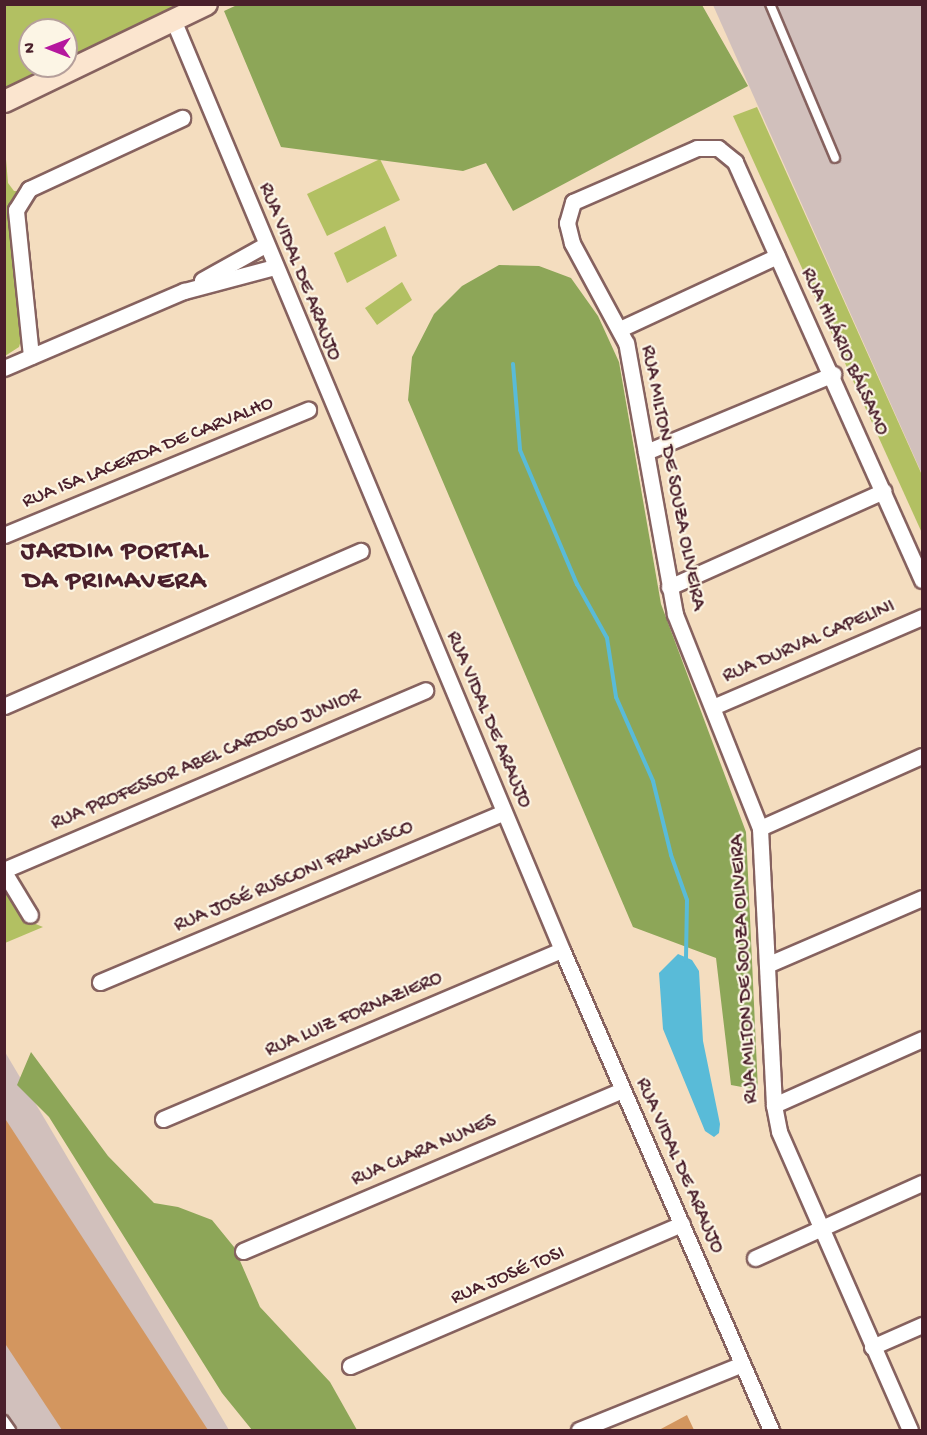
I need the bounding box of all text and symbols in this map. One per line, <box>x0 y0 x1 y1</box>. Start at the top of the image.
north arrow <box>18 18 78 78</box>
text: N <box>22 43 41 53</box>
street label: RUA VIDAL DE ARAUJO <box>252 179 346 365</box>
street label: RUA HILÁRIO BÁLSAMO <box>795 264 893 440</box>
street label: RUA MILTON DE SOUZA OLIVEIRA <box>635 343 709 613</box>
street label: RUA ISA LACERDA DE CARVALHO <box>19 392 277 514</box>
district label: JARDIM PORTAL DA PRIMAVERA <box>21 537 209 598</box>
street label: RUA DURVAL CAPELINI <box>719 595 899 689</box>
street label: RUA VIDAL DE ARAUJO <box>440 628 536 812</box>
street label: RUA PROFESSOR ABEL CARDOSO JUNIOR <box>48 684 364 836</box>
street label: RUA JOSÉ RUSCONI FRANCISCO <box>171 816 417 938</box>
street label: RUA MILTON DE SOUZA OLIVEIRA <box>726 834 764 1104</box>
street label: RUA LUIZ FORNAZIERO <box>262 967 446 1063</box>
street label: RUA VIDAL DE ARAUJO <box>629 1074 729 1258</box>
street label: RUA CLARA NUNES <box>348 1110 500 1192</box>
street label: RUA JOSÉ TOSI <box>447 1241 569 1311</box>

